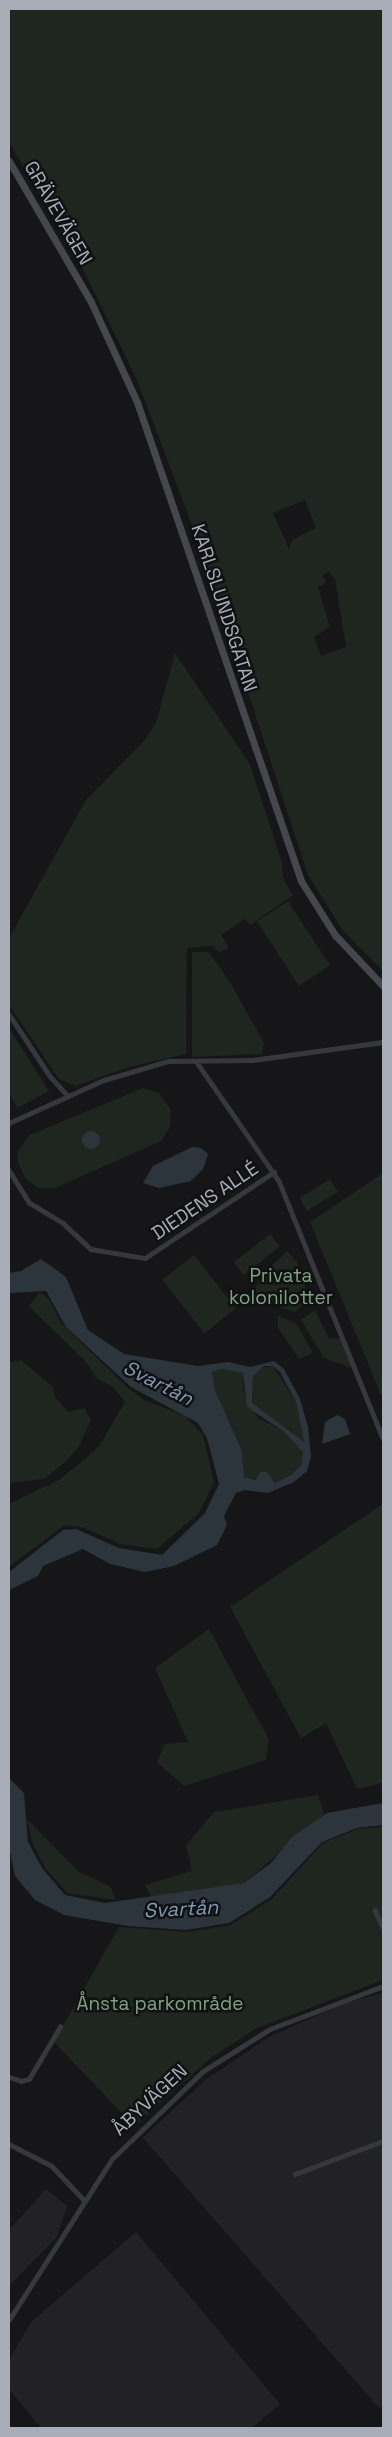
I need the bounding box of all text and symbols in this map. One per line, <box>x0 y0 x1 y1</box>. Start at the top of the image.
street label: GRÄVEVÄGEN <box>19 157 97 269</box>
street label: KARLSLUNDSGATAN <box>186 521 262 695</box>
street label: DIEDENS ALLÉ <box>147 1157 263 1245</box>
park label: Privata kolonilotter <box>229 1265 333 1309</box>
water label: Svartån <box>119 1355 197 1411</box>
water label: Svartån <box>143 1895 219 1923</box>
park label: Ånsta parkområde <box>76 1993 244 2015</box>
street label: ÅBYVÄGEN <box>108 2060 192 2140</box>

